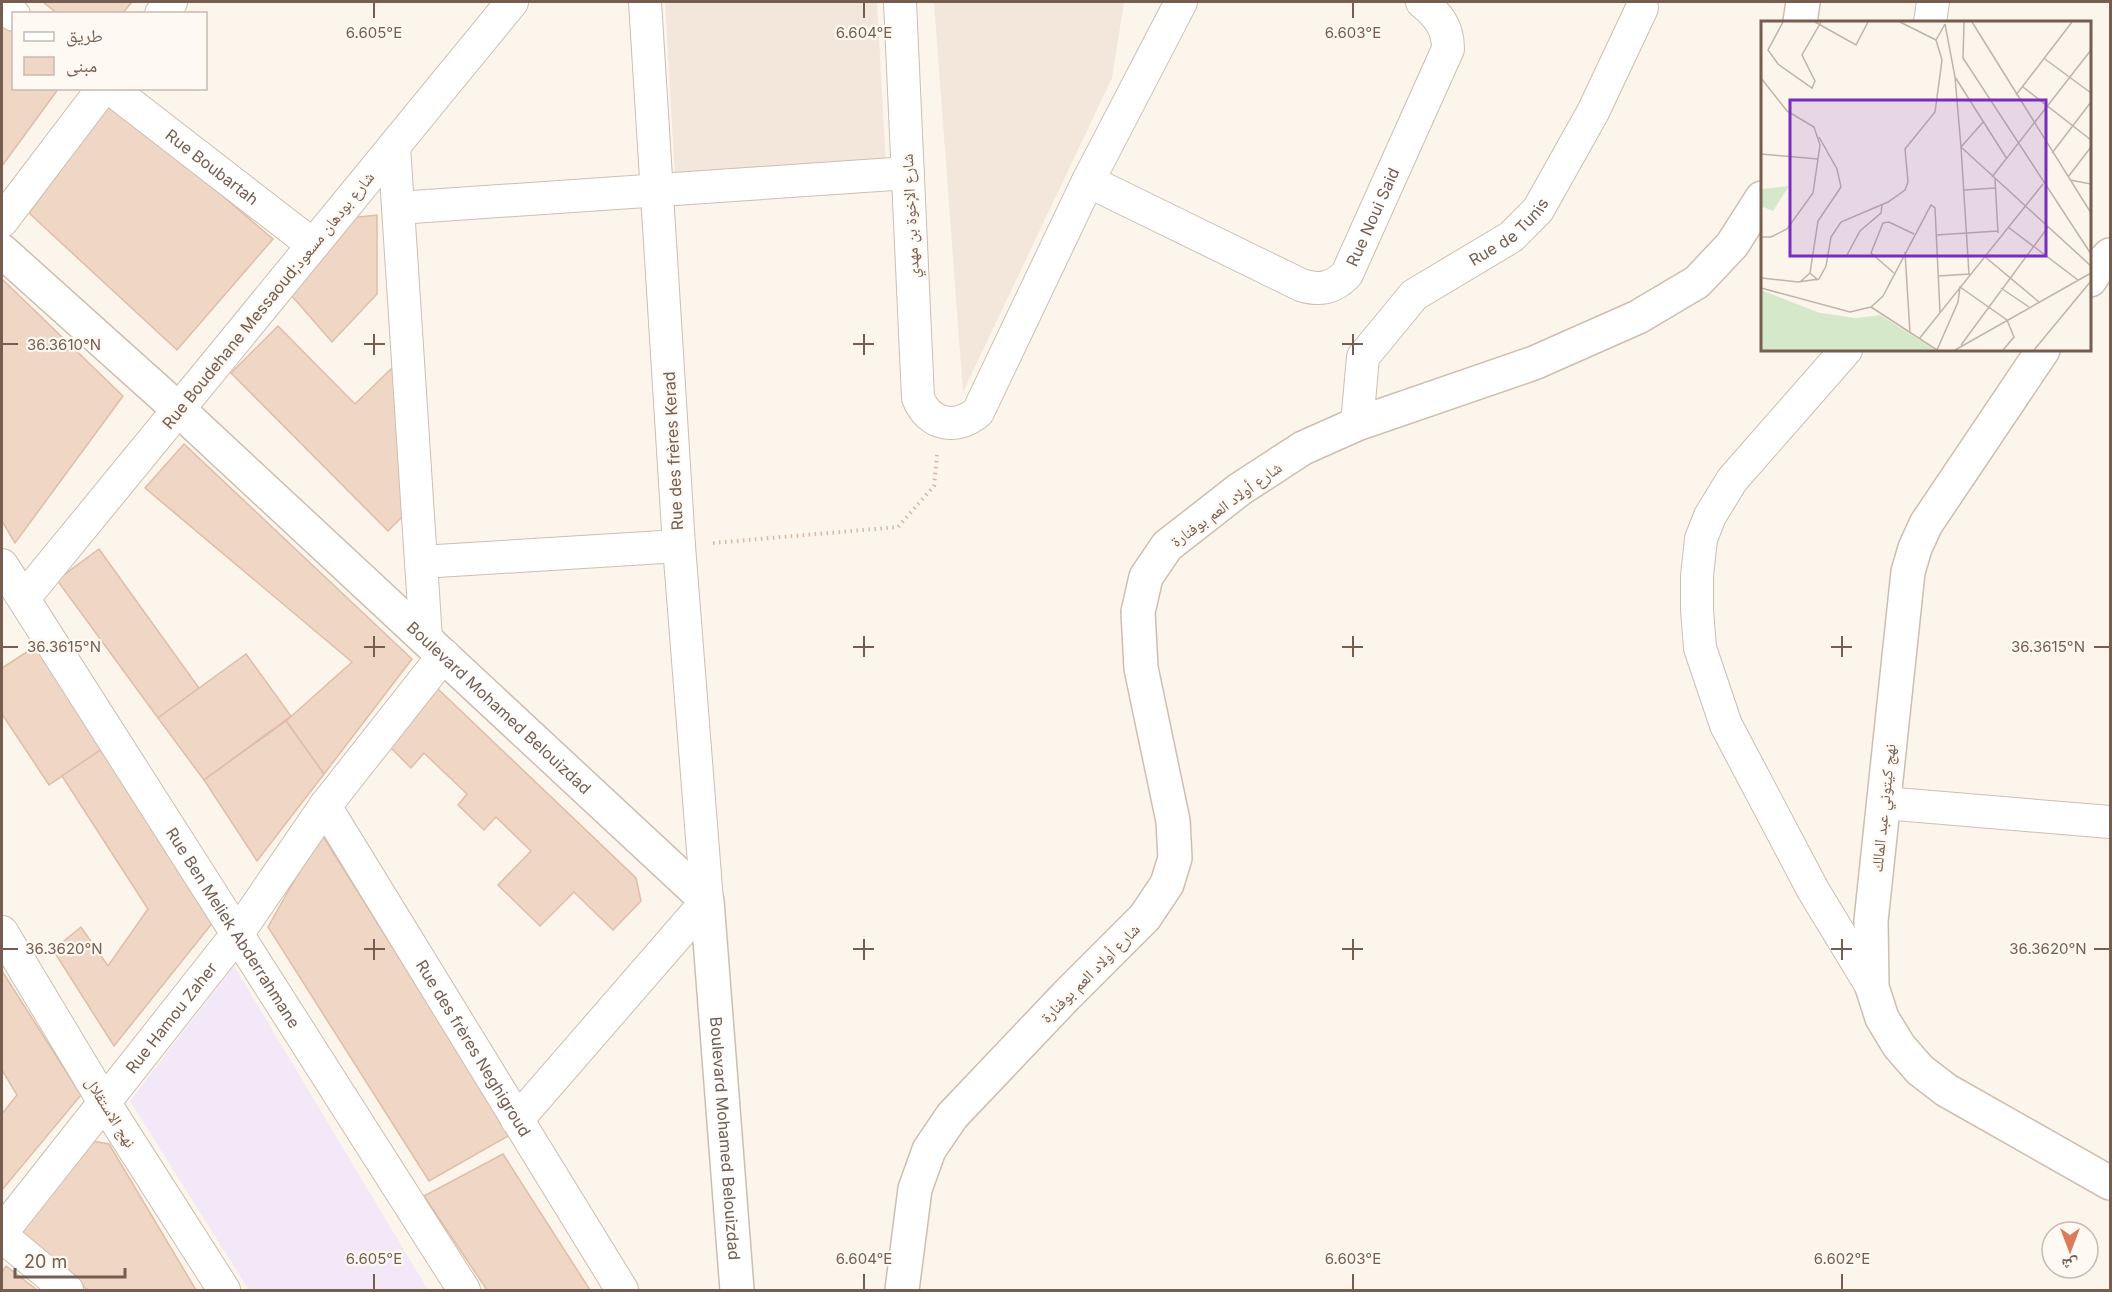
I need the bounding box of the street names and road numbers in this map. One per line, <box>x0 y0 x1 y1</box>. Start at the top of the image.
street label: Rue Boubartah <box>162 125 263 209</box>
street label: شارع الإخوة بن مهدي <box>897 153 926 279</box>
street label: Rue Noui Said <box>1342 164 1403 269</box>
street label: Rue Boudehane Messaoud;شارع بودهان مسعود <box>158 167 379 433</box>
street label: Rue de Tunis <box>1465 195 1553 270</box>
street label: Rue des frères Kerad <box>659 371 687 531</box>
street label: شارع أولاد العم بوفنارة <box>1167 457 1286 552</box>
street label: Boulevard Mohamed Belouizdad <box>403 617 595 798</box>
street label: نهج كيتوني عبد المالك <box>1866 743 1903 874</box>
street label: Rue Ben Meliek Abderrahmane <box>162 824 304 1032</box>
street label: شارع أولاد العم بوفنارة <box>1036 919 1145 1028</box>
street label: Rue des frères Neghigroud <box>412 956 535 1140</box>
street label: Rue Hamou Zaher <box>121 958 221 1077</box>
street label: Boulevard Mohamed Belouizdad <box>706 1016 745 1261</box>
street label: نهج الاستقلال <box>81 1073 141 1152</box>

